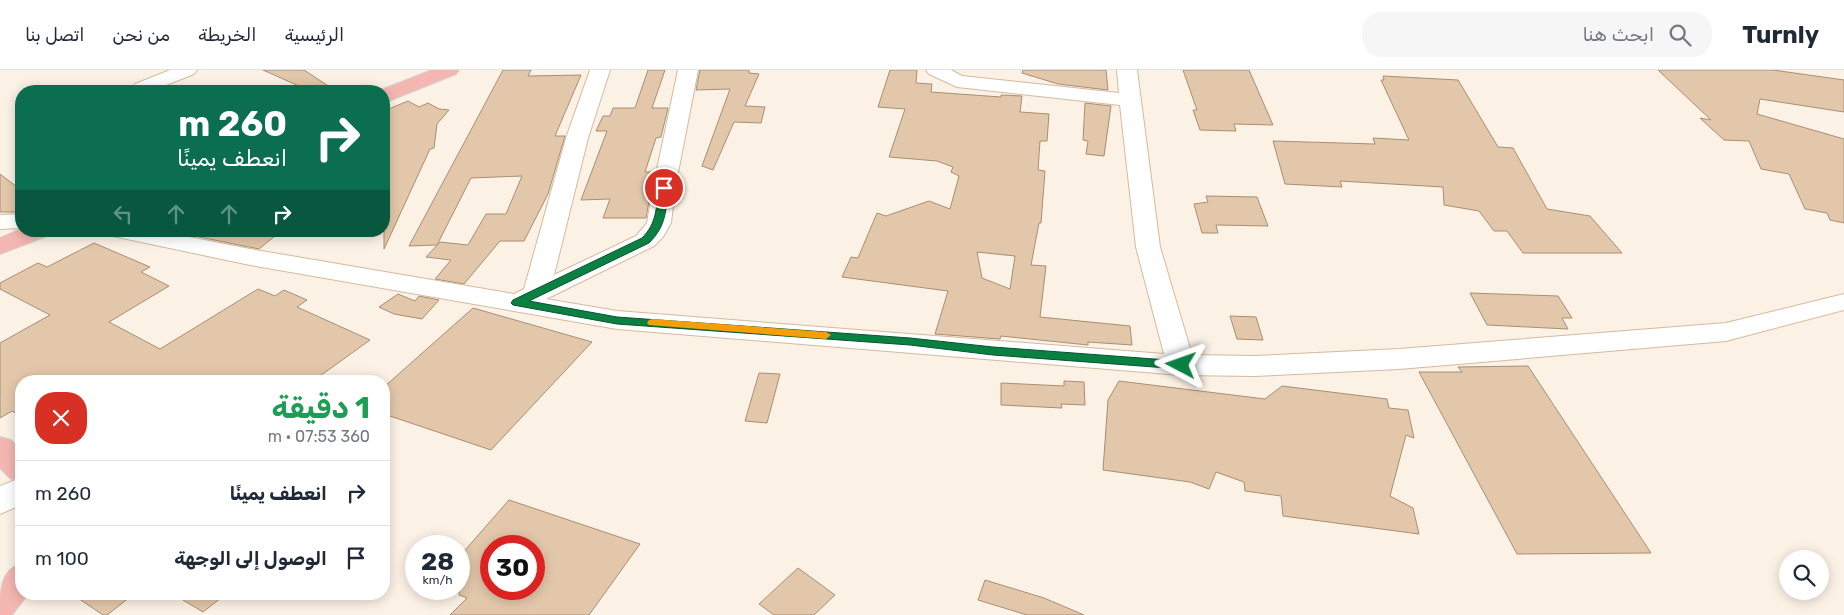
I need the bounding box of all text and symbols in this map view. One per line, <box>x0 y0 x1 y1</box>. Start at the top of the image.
search box <box>1362 12 1712 57</box>
icon: search <box>1666 21 1694 49</box>
text: Turnly <box>1742 21 1819 49</box>
text: ابحث هنا <box>1582 23 1654 46</box>
text: اتصل بنا <box>25 24 84 46</box>
text: من نحن <box>112 24 170 46</box>
text: الخريطة <box>198 24 256 46</box>
text: الرئيسية <box>284 24 344 46</box>
text: 260 m <box>178 103 287 145</box>
icon: right <box>305 105 370 170</box>
text: انعطف يمينًا <box>177 145 287 172</box>
pin <box>643 167 685 209</box>
icon: arrive <box>650 174 678 202</box>
icon: left <box>109 200 137 228</box>
icon: ahead <box>162 200 190 228</box>
icon: ahead <box>215 200 243 228</box>
icon: right <box>268 200 296 228</box>
position arrow <box>1154 338 1206 390</box>
text: 1 دقيقة <box>272 390 370 426</box>
button: close <box>35 392 87 444</box>
text: 360 m · 07:53 <box>268 427 370 446</box>
icon: right <box>342 479 370 507</box>
text: 260 m <box>35 482 91 505</box>
text: انعطف يمينًا <box>230 482 327 505</box>
speed limit sign: 30 <box>480 535 545 600</box>
icon: arrive <box>342 544 370 572</box>
text: 100 m <box>35 547 89 570</box>
text: الوصول إلى الوجهة <box>174 547 327 570</box>
text: 28 <box>421 547 454 576</box>
map controls <box>1779 550 1829 600</box>
button: search <box>1779 550 1829 600</box>
text: km/h <box>423 573 452 587</box>

